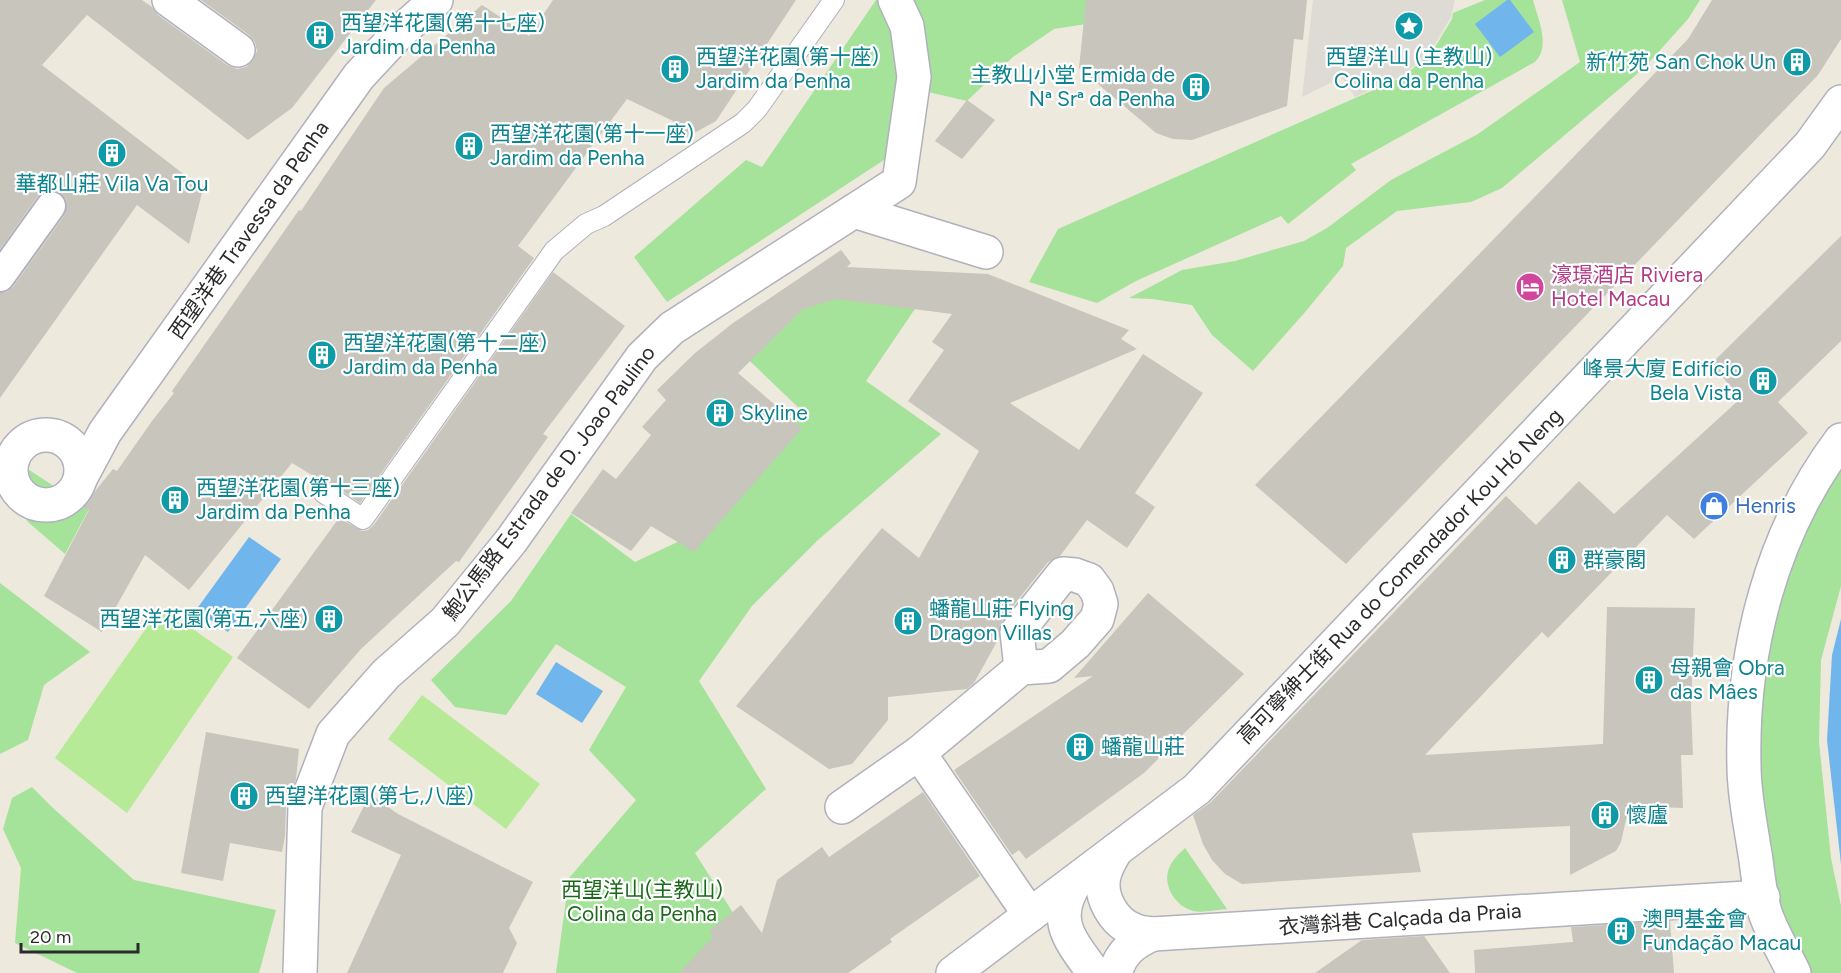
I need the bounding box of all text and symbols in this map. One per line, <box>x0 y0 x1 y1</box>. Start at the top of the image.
place label: 西望洋花園(第十七座) Jardim da Penha <box>341 10 545 59</box>
place icon: 西望洋山 (主教山) Colina da Penha <box>1393 10 1425 42</box>
building icon: 西望洋花園(第十七座) Jardim da Penha <box>304 19 336 51</box>
place label: 西望洋花園(第十座) Jardim da Penha <box>696 44 879 93</box>
place label: 西望洋山 (主教山) Colina da Penha <box>1326 44 1492 93</box>
building icon: 新竹苑 San Chok Un <box>1781 46 1813 78</box>
place label: 新竹苑 San Chok Un <box>1586 49 1776 74</box>
building icon: 西望洋花園(第十座) Jardim da Penha <box>659 53 691 85</box>
place label: 主教山小堂 Ermida de Nª Srª da Penha <box>971 62 1175 111</box>
building icon: 主教山小堂 Ermida de Nª Srª da Penha <box>1180 71 1212 103</box>
street label: 西望洋巷 Travessa da Penha <box>164 116 334 344</box>
place label: 西望洋花園(第十一座) Jardim da Penha <box>490 121 694 170</box>
building icon: 西望洋花園(第十一座) Jardim da Penha <box>453 130 485 162</box>
building icon: 華都山莊 Vila Va Tou <box>96 137 128 169</box>
place label: 華都山莊 Vila Va Tou <box>16 171 208 196</box>
place label: 濠璟酒店 Riviera Hotel Macau <box>1551 262 1703 311</box>
hotel icon: 濠璟酒店 Riviera Hotel Macau <box>1514 271 1546 303</box>
place label: 西望洋花園(第十二座) Jardim da Penha <box>343 330 547 379</box>
building icon: 西望洋花園(第十二座) Jardim da Penha <box>306 339 338 371</box>
street label: 鮑公馬路 Estrada de D. Joao Paulino <box>437 341 660 625</box>
place label: 峰景大廈 Edifício Bela Vista <box>1582 356 1742 405</box>
building icon: 峰景大廈 Edifício Bela Vista <box>1747 365 1779 397</box>
building icon: Skyline <box>704 397 736 429</box>
place label: Skyline <box>741 400 808 425</box>
street label: 高可寧紳士街 Rua do Comendador Kou Hó Neng <box>1232 403 1567 748</box>
place label: 西望洋花園(第十三座) Jardim da Penha <box>196 475 400 524</box>
building icon: 西望洋花園(第十三座) Jardim da Penha <box>159 484 191 516</box>
shop icon: Henris <box>1698 490 1730 522</box>
place label: Henris <box>1735 493 1796 518</box>
building icon: 群豪閣 <box>1546 544 1578 576</box>
place label: 群豪閣 <box>1583 547 1646 572</box>
place label: 蟠龍山莊 Flying Dragon Villas <box>929 596 1074 645</box>
building icon: 西望洋花園(第五,六座) <box>313 603 345 635</box>
building icon: 蟠龍山莊 Flying Dragon Villas <box>892 605 924 637</box>
place label: 西望洋花園(第五,六座) <box>99 606 308 631</box>
place label: 母親會 Obra das Mâes <box>1670 655 1785 704</box>
building icon: 母親會 Obra das Mâes <box>1633 664 1665 696</box>
building icon: 蟠龍山莊 <box>1064 731 1096 763</box>
place label: 蟠龍山莊 <box>1101 734 1185 759</box>
building icon: 西望洋花園(第七,八座) <box>228 780 260 812</box>
place label: 西望洋花園(第七,八座) <box>265 783 474 808</box>
building icon: 懷廬 <box>1589 799 1621 831</box>
place label: 懷廬 <box>1626 802 1668 827</box>
park label: 西望洋山(主教山) Colina da Penha <box>561 877 723 926</box>
street label: 衣灣斜巷 Calçada da Praia <box>1278 898 1522 939</box>
place label: 澳門基金會 Fundação Macau <box>1642 906 1801 955</box>
building icon: 澳門基金會 Fundação Macau <box>1605 915 1637 947</box>
scale bar <box>21 916 138 954</box>
text: 20 m <box>30 926 71 948</box>

